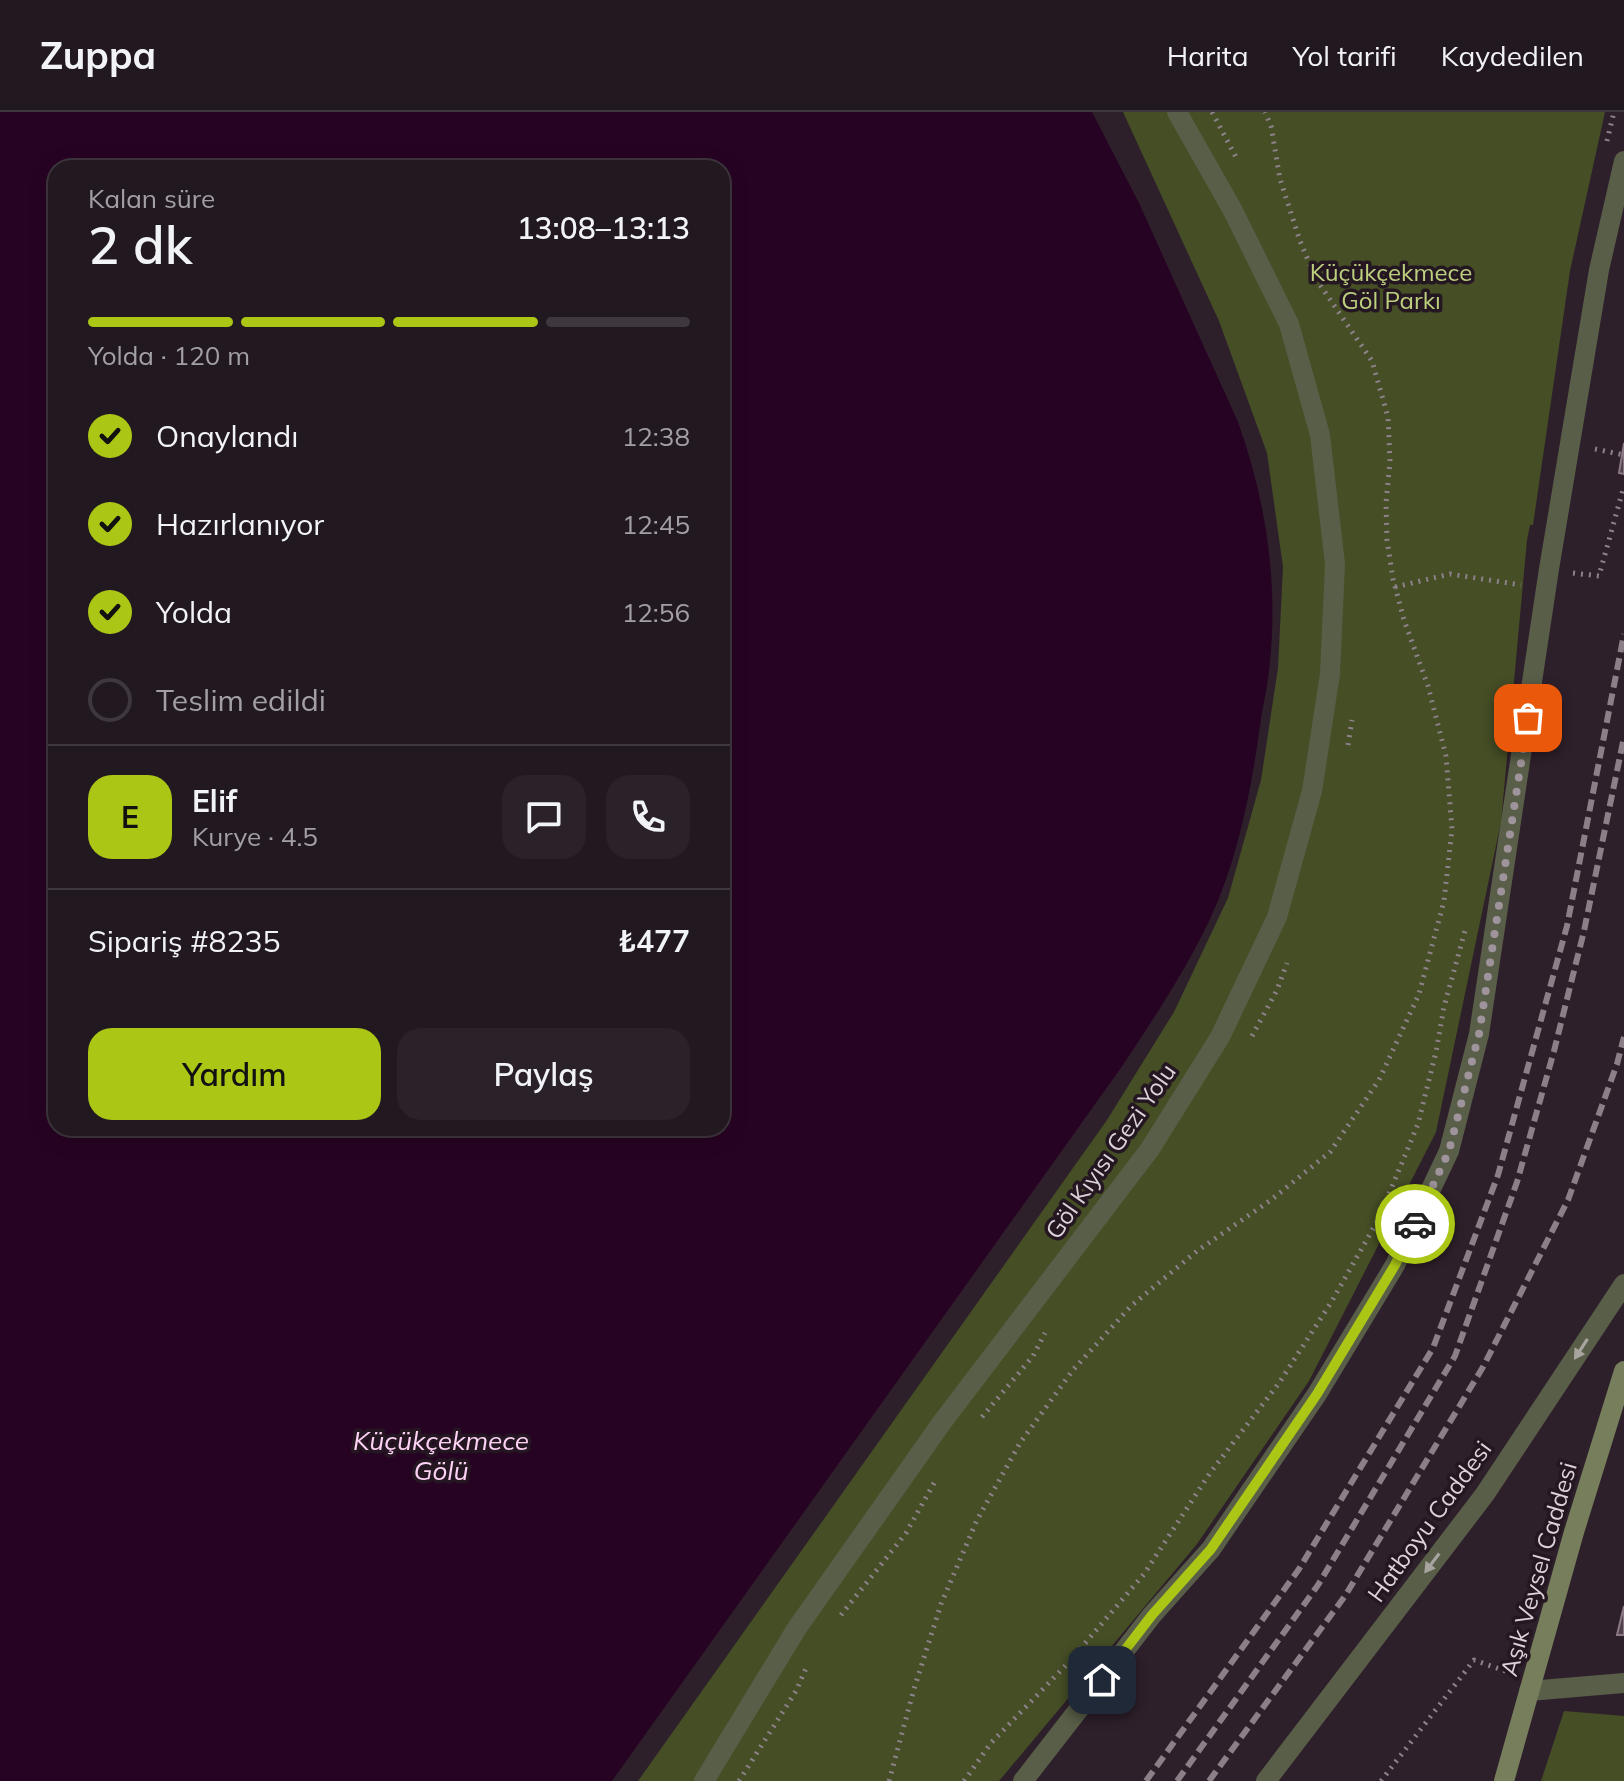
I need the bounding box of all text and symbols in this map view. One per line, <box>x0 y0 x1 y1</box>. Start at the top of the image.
text: Zuppa <box>40 31 156 79</box>
text: Harita <box>1167 38 1248 73</box>
text: Yol tarifi <box>1292 38 1397 73</box>
text: Kaydedilen <box>1441 38 1584 73</box>
text: Kalan süre <box>88 182 215 215</box>
text: 13:08–13:13 <box>517 209 690 247</box>
text: 2 dk <box>88 212 192 277</box>
park label: Küçükçekmece Göl Parkı <box>1310 257 1472 315</box>
text: Yolda · 120 m <box>88 339 250 372</box>
icon: check <box>88 414 132 458</box>
text: Onaylandı <box>156 417 298 455</box>
text: 12:38 <box>622 420 690 453</box>
icon: check <box>88 502 132 546</box>
text: Hazırlanıyor <box>156 505 324 543</box>
text: 12:45 <box>622 508 690 541</box>
icon: check <box>88 590 132 634</box>
text: Yolda <box>156 593 232 631</box>
text: 12:56 <box>622 596 690 629</box>
text: Teslim edildi <box>156 681 326 719</box>
pin <box>1494 684 1562 752</box>
icon: bag <box>1506 696 1550 740</box>
button: chat <box>502 775 586 859</box>
button: phone <box>606 775 690 859</box>
text: Elif <box>192 782 237 820</box>
text: E <box>121 798 139 836</box>
text: Kurye · 4.5 <box>192 820 318 853</box>
text: Sipariş #8235 <box>88 922 281 960</box>
text: ₺477 <box>618 922 690 960</box>
button: Yardım <box>88 1028 381 1120</box>
button: Paylaş <box>397 1028 690 1120</box>
street label: Göl Kıyısı Gezi Yolu <box>1038 1057 1182 1245</box>
courier <box>1375 1184 1455 1264</box>
icon: car <box>1393 1202 1437 1246</box>
one-way arrow <box>1574 1339 1589 1360</box>
water label: Küçükçekmece Gölü <box>353 1424 529 1487</box>
street label: Hatboyu Caddesi <box>1360 1435 1498 1607</box>
street label: Aşık Veysel Caddesi <box>1493 1458 1583 1680</box>
one-way arrow <box>1425 1553 1441 1573</box>
pin <box>1068 1646 1136 1714</box>
icon: home <box>1080 1658 1124 1702</box>

